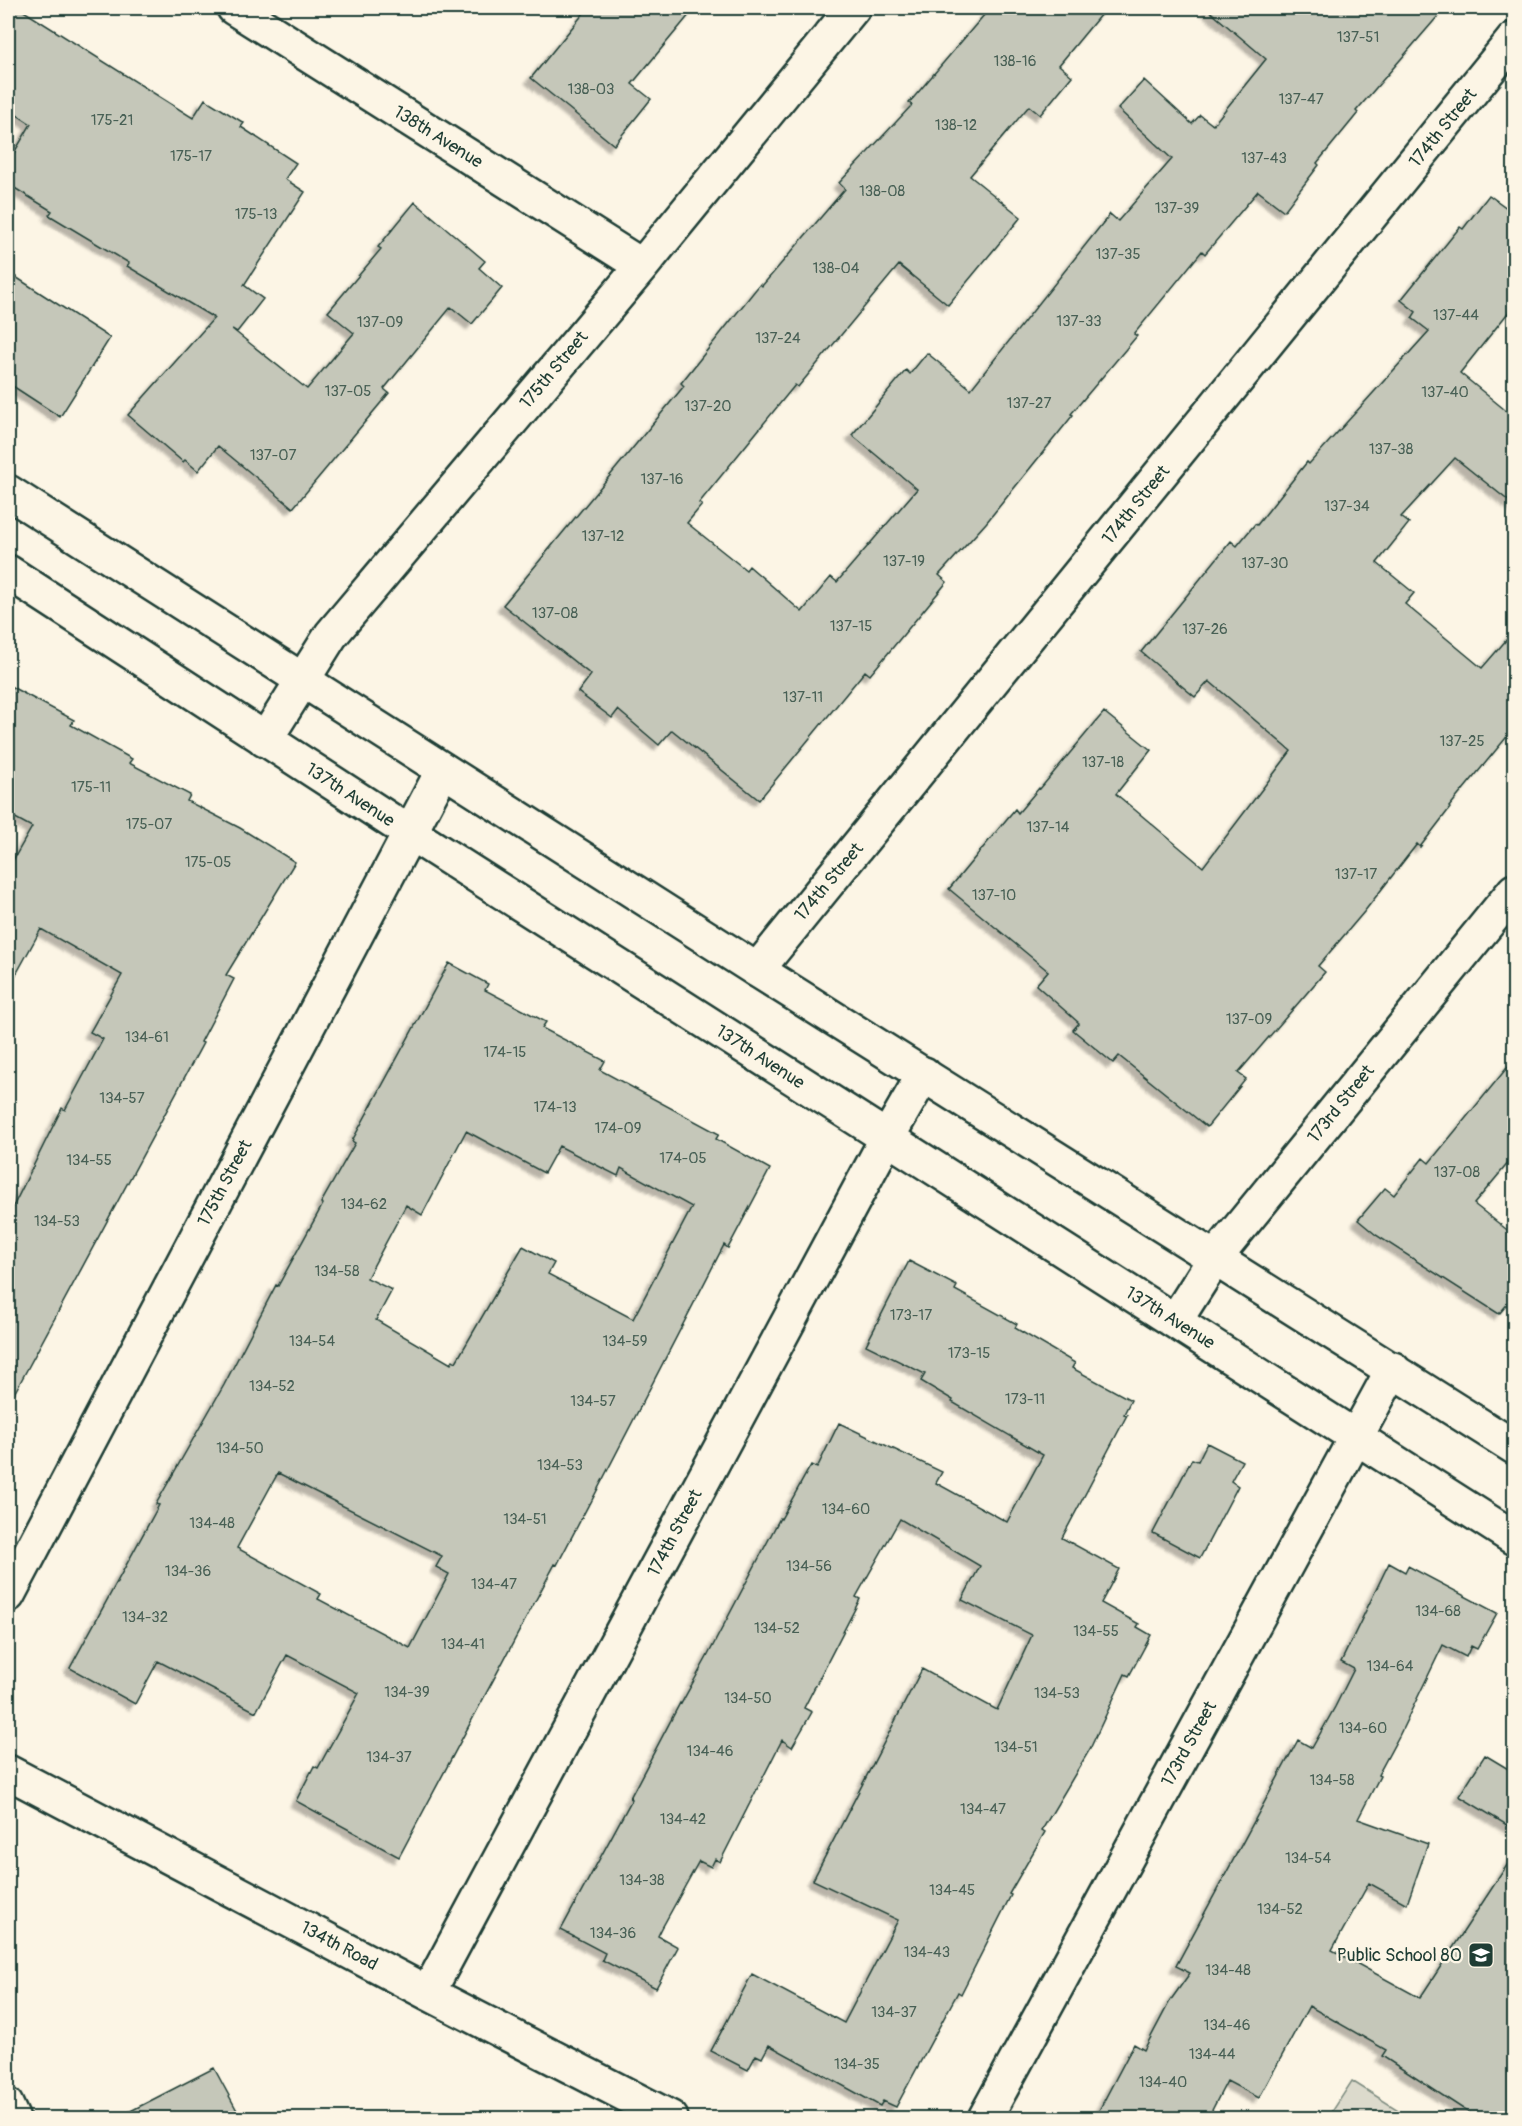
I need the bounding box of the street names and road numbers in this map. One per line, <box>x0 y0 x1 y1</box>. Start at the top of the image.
street label: 174th Street <box>1404 83 1482 172</box>
street label: 138th Avenue <box>389 100 487 174</box>
street label: 175th Street <box>515 326 594 414</box>
street label: 174th Street <box>1097 460 1175 549</box>
street label: 137th Avenue <box>301 758 399 832</box>
street label: 174th Street <box>790 837 869 926</box>
street label: 137th Avenue <box>711 1020 809 1094</box>
street label: 173rd Street <box>1302 1060 1380 1148</box>
street label: 175th Street <box>193 1135 258 1230</box>
street label: 137th Avenue <box>1121 1281 1219 1355</box>
street label: 174th Street <box>642 1485 708 1581</box>
street label: 173rd Street <box>1156 1697 1222 1791</box>
street label: 134th Road <box>296 1916 382 1976</box>

